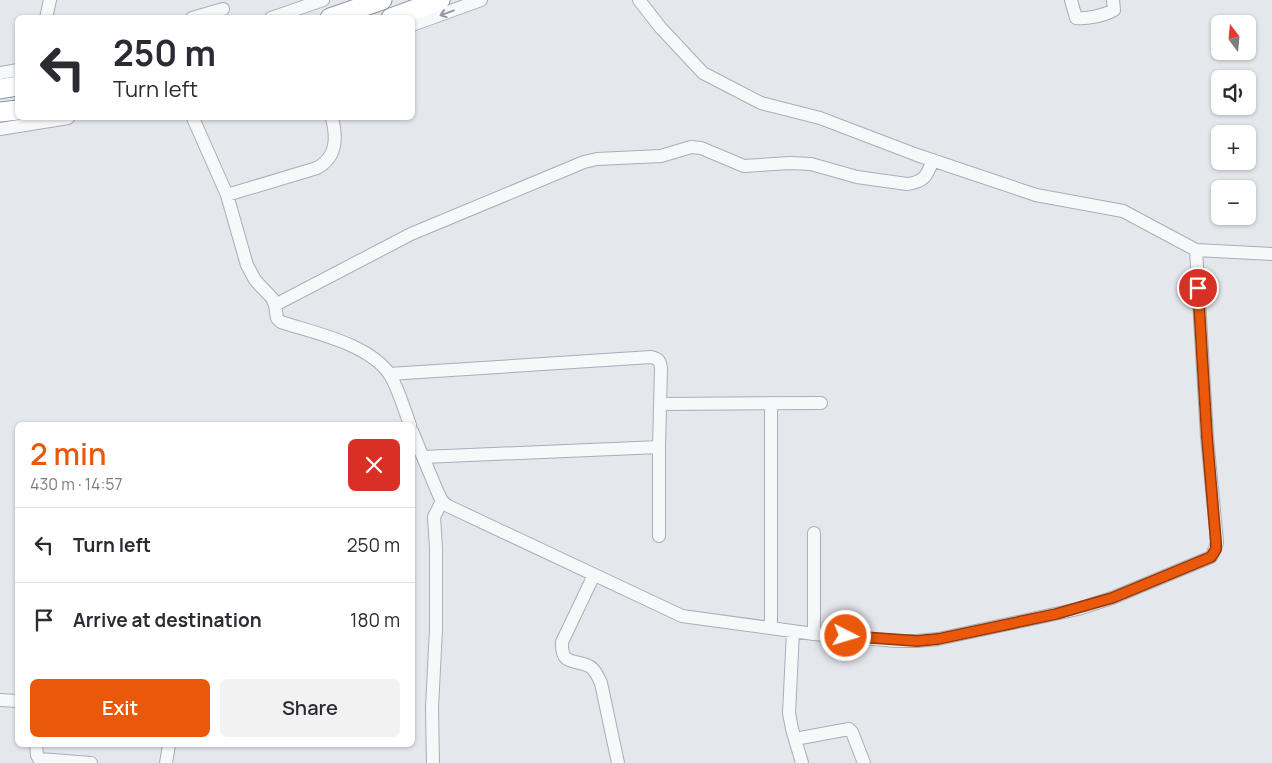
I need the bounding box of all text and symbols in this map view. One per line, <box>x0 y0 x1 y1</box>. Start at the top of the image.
one-way arrow <box>439 8 455 18</box>
north arrow <box>1211 15 1256 60</box>
map controls <box>1211 15 1256 225</box>
text: 250 m <box>113 29 216 77</box>
icon: left <box>30 35 95 100</box>
button: sound <box>1211 70 1256 115</box>
text: Turn left <box>113 74 198 104</box>
button: + <box>1211 125 1256 170</box>
button: − <box>1211 180 1256 225</box>
pin <box>1177 267 1219 309</box>
icon: arrive <box>1184 274 1212 302</box>
text: 2 min <box>30 433 106 474</box>
button: close <box>348 439 400 491</box>
text: 430 m · 14:57 <box>30 473 123 495</box>
icon: left <box>30 531 58 559</box>
text: Turn left <box>73 532 151 558</box>
text: 250 m <box>347 532 400 558</box>
icon: arrive <box>30 606 58 634</box>
text: Arrive at destination <box>73 607 262 633</box>
text: 180 m <box>350 607 400 633</box>
position arrow <box>819 609 871 661</box>
button: Exit <box>30 679 210 737</box>
button: Share <box>220 679 400 737</box>

